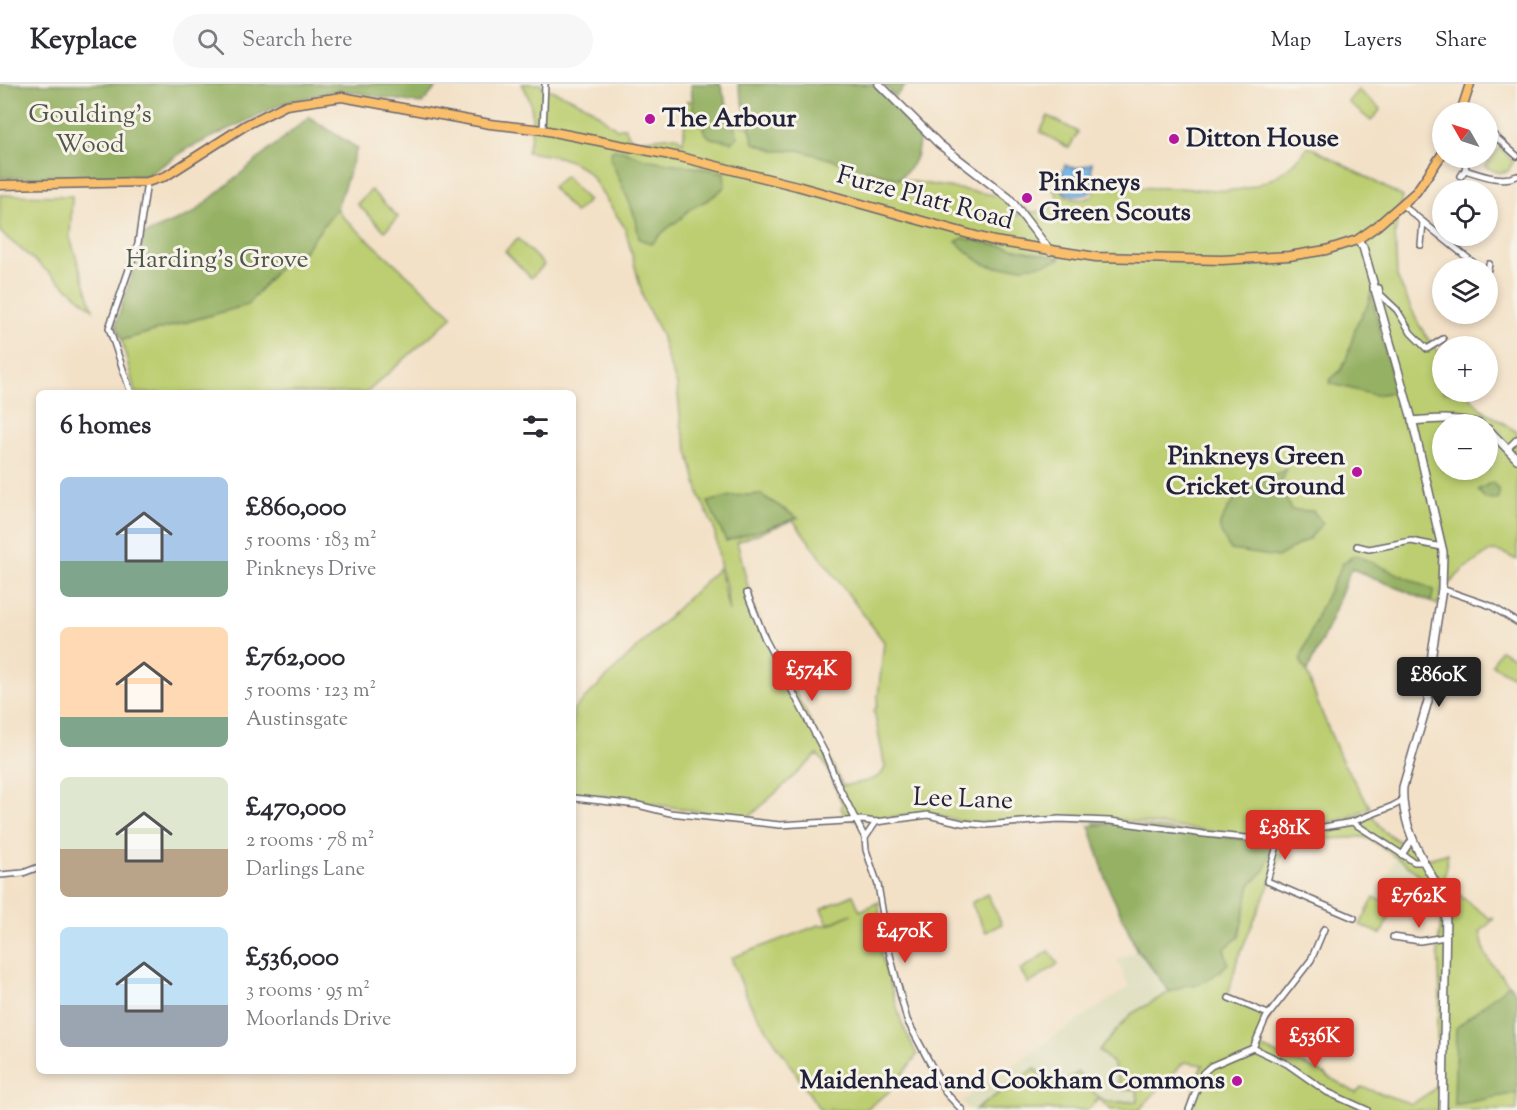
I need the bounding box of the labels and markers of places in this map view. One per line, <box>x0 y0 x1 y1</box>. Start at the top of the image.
place label: The Arbour <box>662 101 796 138</box>
marker: The Arbour <box>643 112 657 126</box>
place label: Ditton House <box>1186 121 1339 158</box>
marker: Ditton House <box>1167 132 1181 146</box>
place label: Pinkneys Green Scouts <box>1039 165 1191 232</box>
marker: Pinkneys Green Scouts <box>1020 191 1034 205</box>
place label: Pinkneys Green Cricket Ground <box>1166 439 1346 506</box>
marker: Pinkneys Green Cricket Ground <box>1350 465 1364 479</box>
pin: £574K <box>770 651 854 702</box>
pin: £860K <box>1397 657 1481 708</box>
pin: £381K <box>1243 810 1327 861</box>
pin: £762K <box>1377 878 1461 929</box>
pin: £470K <box>863 913 947 964</box>
pin: £536K <box>1273 1018 1357 1069</box>
place label: Maidenhead and Cookham Commons <box>800 1063 1225 1100</box>
marker: Maidenhead and Cookham Commons <box>1230 1074 1244 1088</box>

